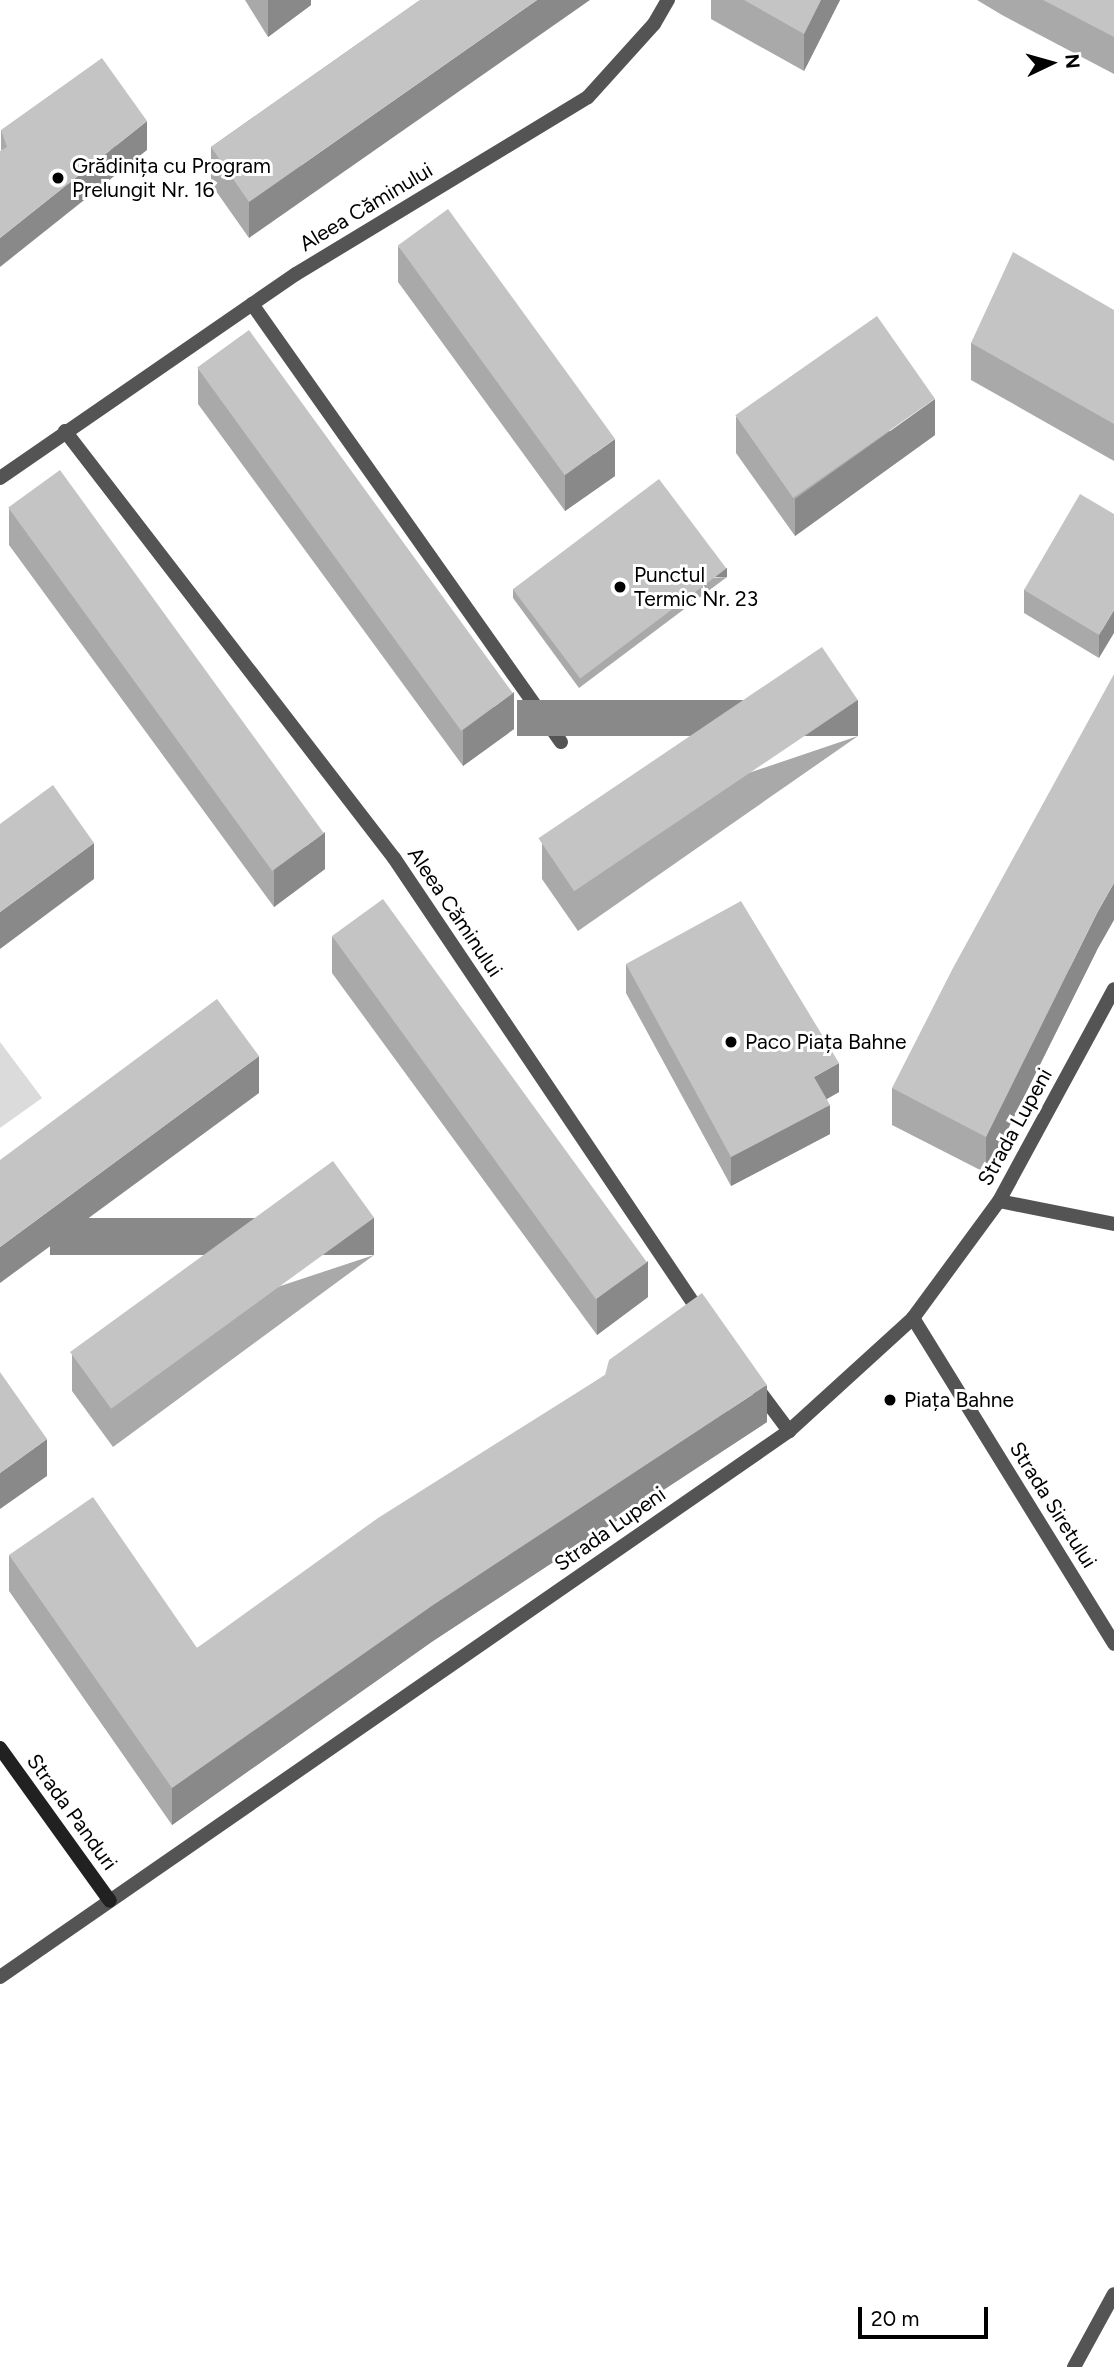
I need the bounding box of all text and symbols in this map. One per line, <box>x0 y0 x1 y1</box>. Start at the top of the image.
north arrow <box>1016 28 1086 98</box>
text: N <box>1060 53 1085 69</box>
place label: Grădinița cu Program Prelungit Nr. 16 <box>72 153 271 203</box>
street label: Aleea Căminului <box>295 157 437 257</box>
marker: Grădinița cu Program Prelungit Nr. 16 <box>50 170 66 186</box>
place label: Punctul Termic Nr. 23 <box>634 562 758 612</box>
marker: Punctul Termic Nr. 23 <box>612 579 628 595</box>
street label: Aleea Căminului <box>402 842 508 982</box>
place label: Paco Piața Bahne <box>745 1029 906 1055</box>
marker: Paco Piața Bahne <box>723 1034 739 1050</box>
street label: Strada Lupeni <box>972 1064 1058 1190</box>
place label: Piața Bahne <box>904 1387 1014 1413</box>
marker: Piața Bahne <box>882 1392 898 1408</box>
street label: Strada Siretului <box>1004 1437 1102 1573</box>
street label: Strada Lupeni <box>550 1481 670 1577</box>
street label: Strada Panduri <box>21 1749 123 1875</box>
scale bar <box>862 2294 992 2338</box>
text: 20 m <box>871 2306 919 2331</box>

